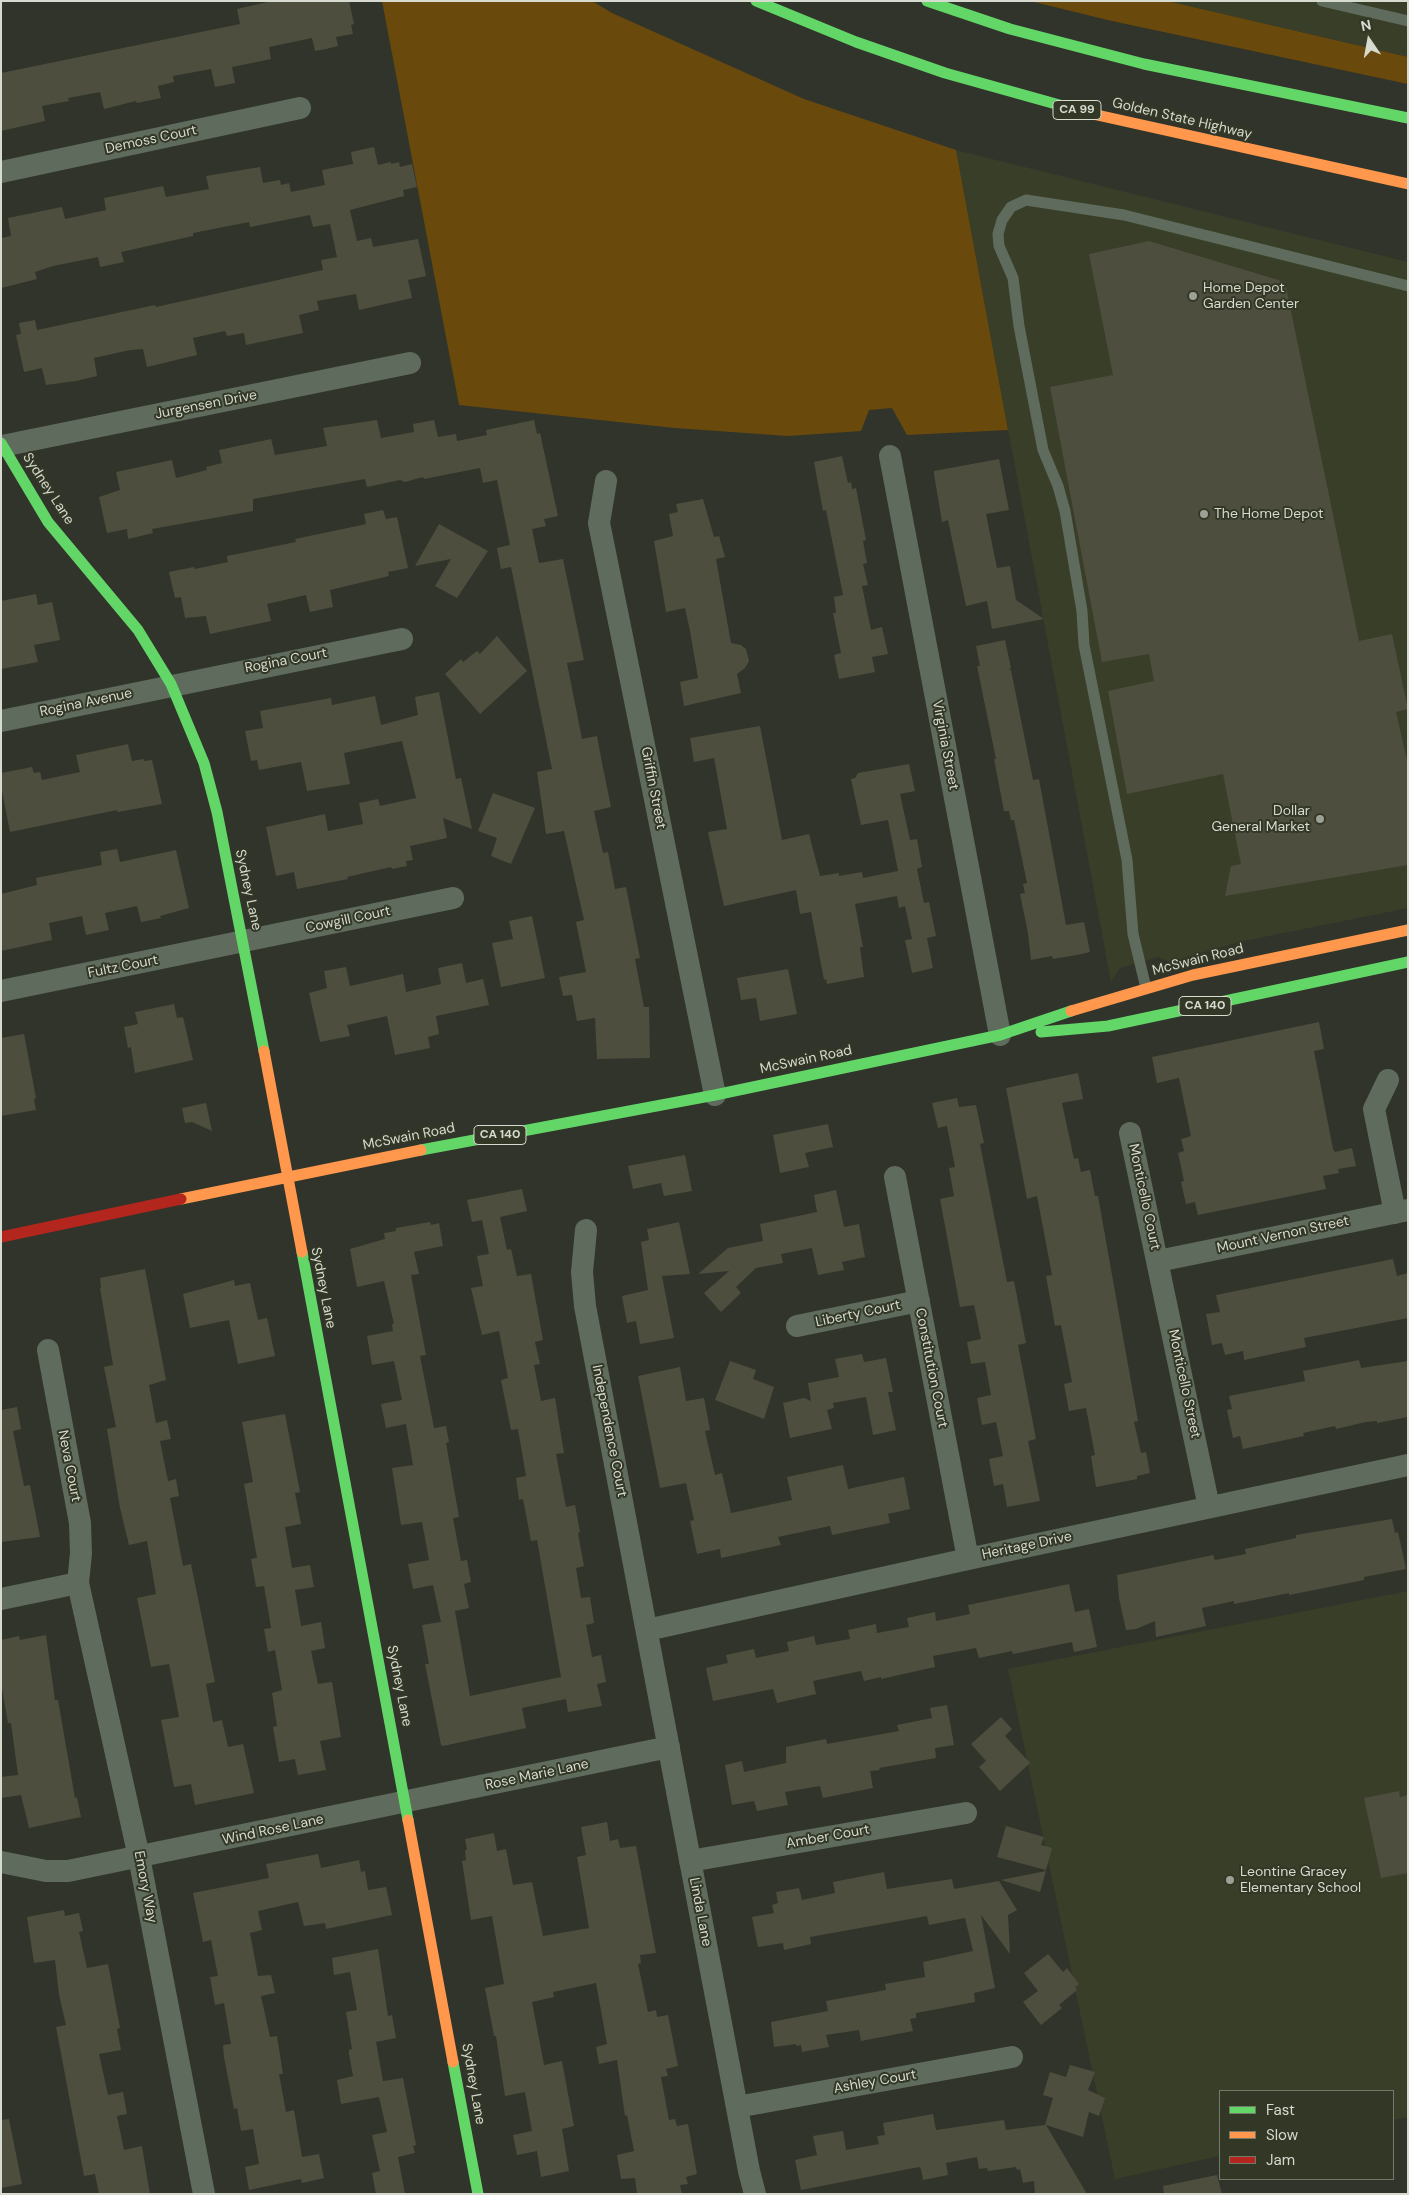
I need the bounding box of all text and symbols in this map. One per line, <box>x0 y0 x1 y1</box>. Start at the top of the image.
north arrow <box>1344 15 1394 65</box>
text: N <box>1359 15 1373 35</box>
street label: Golden State Highway <box>1110 95 1254 143</box>
road number: CA 99 <box>1053 100 1101 120</box>
street label: Demoss Court <box>104 122 198 158</box>
place label: Home Depot Garden Center <box>1203 280 1299 312</box>
marker: Home Depot Garden Center <box>1187 290 1199 302</box>
street label: Jurgensen Drive <box>154 387 258 423</box>
street label: Sydney Lane <box>19 450 77 528</box>
place label: The Home Depot <box>1214 506 1323 522</box>
marker: The Home Depot <box>1198 508 1210 520</box>
street label: Rogina Court <box>243 645 329 677</box>
street label: Rogina Avenue <box>38 685 134 721</box>
street label: Virginia Street <box>928 699 962 791</box>
street label: Griffin Street <box>637 746 669 830</box>
place label: Dollar General Market <box>1211 803 1310 836</box>
marker: Dollar General Market <box>1314 813 1326 825</box>
street label: Sydney Lane <box>231 848 265 932</box>
street label: Cowgill Court <box>304 903 392 937</box>
street label: McSwain Road <box>1151 941 1245 979</box>
street label: Fultz Court <box>86 952 160 982</box>
road number: CA 140 <box>1179 996 1231 1016</box>
street label: McSwain Road <box>758 1042 854 1078</box>
street label: McSwain Road <box>361 1120 457 1154</box>
road number: CA 140 <box>474 1126 526 1144</box>
street label: Monticello Court <box>1125 1142 1163 1252</box>
street label: Mount Vernon Street <box>1215 1213 1351 1257</box>
street label: Sydney Lane <box>307 1246 339 1330</box>
street label: Liberty Court <box>814 1297 902 1331</box>
street label: Constitution Court <box>911 1307 951 1429</box>
street label: Monticello Street <box>1164 1328 1204 1440</box>
street label: Independence Court <box>588 1363 630 1499</box>
street label: Neva Court <box>54 1429 84 1503</box>
street label: Heritage Drive <box>981 1528 1073 1564</box>
street label: Sydney Lane <box>383 1644 415 1728</box>
street label: Rose Marie Lane <box>484 1756 590 1794</box>
street label: Wind Rose Lane <box>221 1811 325 1849</box>
street label: Amber Court <box>785 1821 871 1853</box>
street label: Emory Way <box>130 1849 160 1925</box>
place label: Leontine Gracey Elementary School <box>1240 1864 1361 1896</box>
marker: Leontine Gracey Elementary School <box>1224 1874 1236 1886</box>
street label: Linda Lane <box>685 1876 715 1948</box>
street label: Sydney Lane <box>458 2042 488 2126</box>
street label: Ashley Court <box>832 2066 918 2098</box>
legend <box>1219 2090 1394 2180</box>
text: Fast <box>1266 2100 1295 2120</box>
text: Slow <box>1266 2125 1298 2145</box>
text: Jam <box>1266 2150 1295 2170</box>

